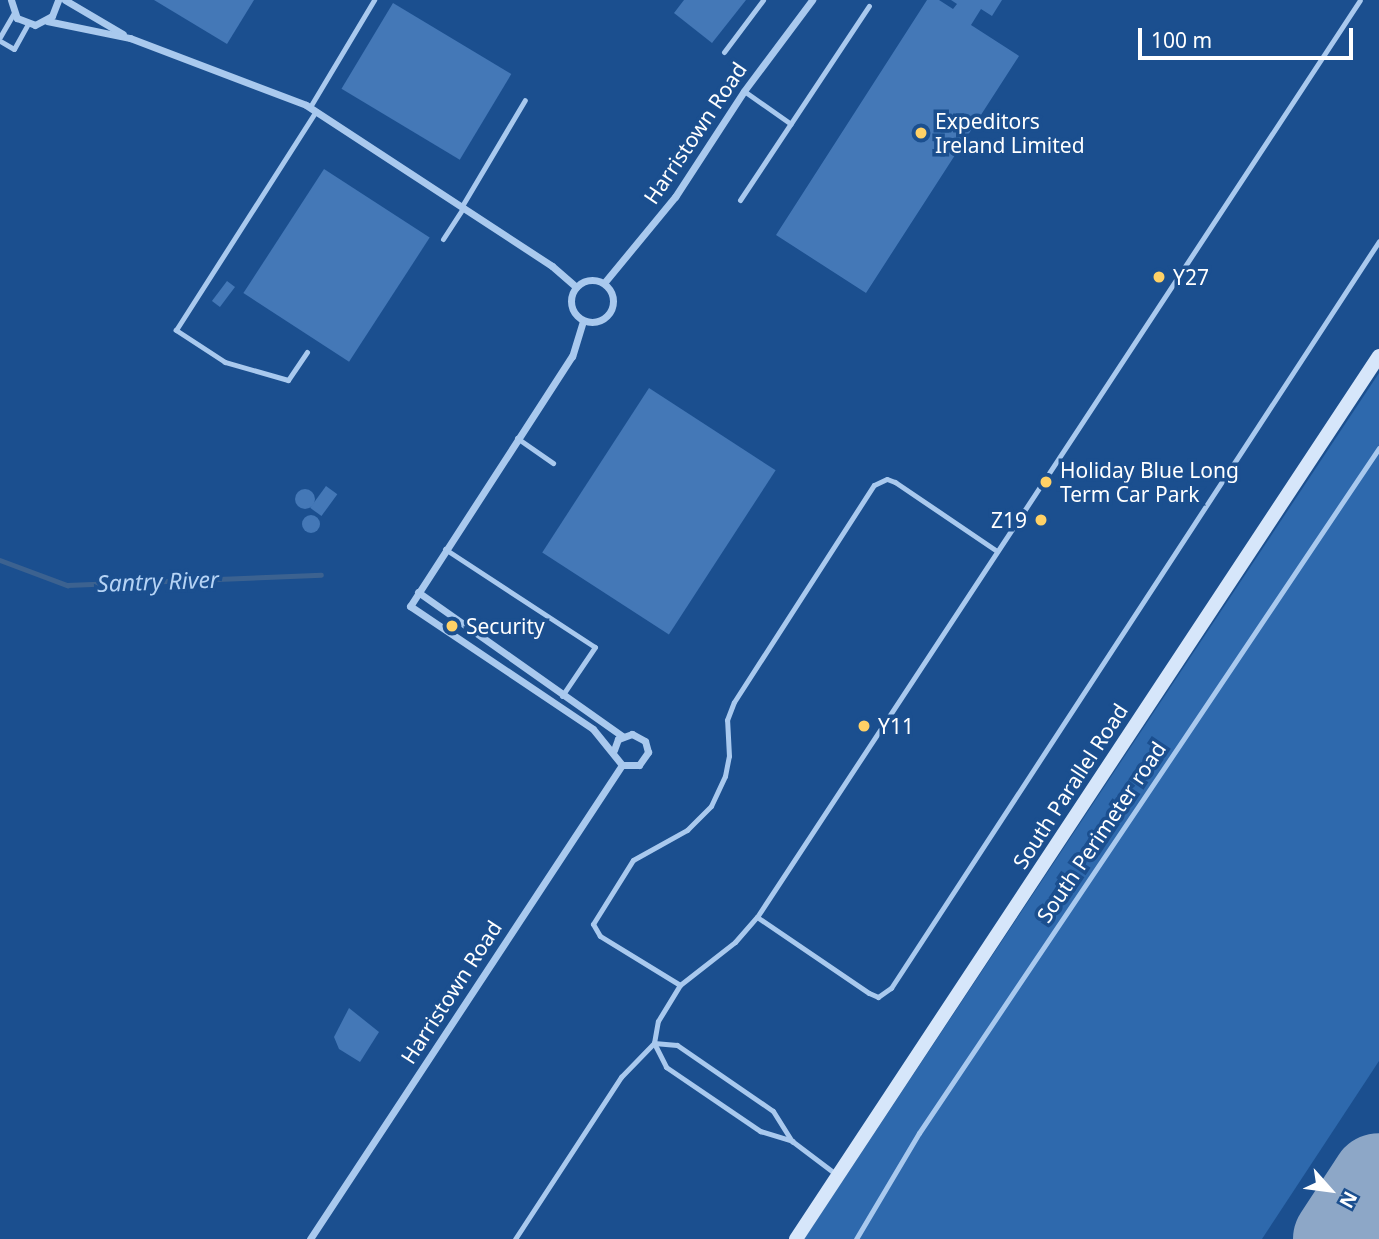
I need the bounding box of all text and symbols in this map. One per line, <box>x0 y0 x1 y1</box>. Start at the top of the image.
scale bar <box>1141 14 1356 58</box>
text: 100 m <box>1151 26 1212 54</box>
street label: Harristown Road <box>638 57 752 209</box>
place label: Expeditors Ireland Limited <box>935 108 1085 158</box>
marker: Expeditors Ireland Limited <box>913 125 929 141</box>
place label: Y27 <box>1173 264 1209 290</box>
marker: Y27 <box>1151 269 1167 285</box>
place label: Holiday Blue Long Term Car Park <box>1060 457 1239 507</box>
marker: Holiday Blue Long Term Car Park <box>1038 474 1054 490</box>
place label: Z19 <box>991 507 1027 533</box>
marker: Z19 <box>1033 512 1049 528</box>
water label: Santry River <box>97 565 219 597</box>
place label: Security <box>466 613 545 639</box>
marker: Security <box>444 618 460 634</box>
street label: South Parallel Road <box>1007 699 1133 873</box>
place label: Y11 <box>878 713 914 739</box>
marker: Y11 <box>856 718 872 734</box>
street label: South Perimeter road <box>1031 737 1171 927</box>
street label: Harristown Road <box>395 916 507 1068</box>
north arrow <box>1295 1155 1365 1225</box>
text: N <box>1333 1187 1364 1213</box>

